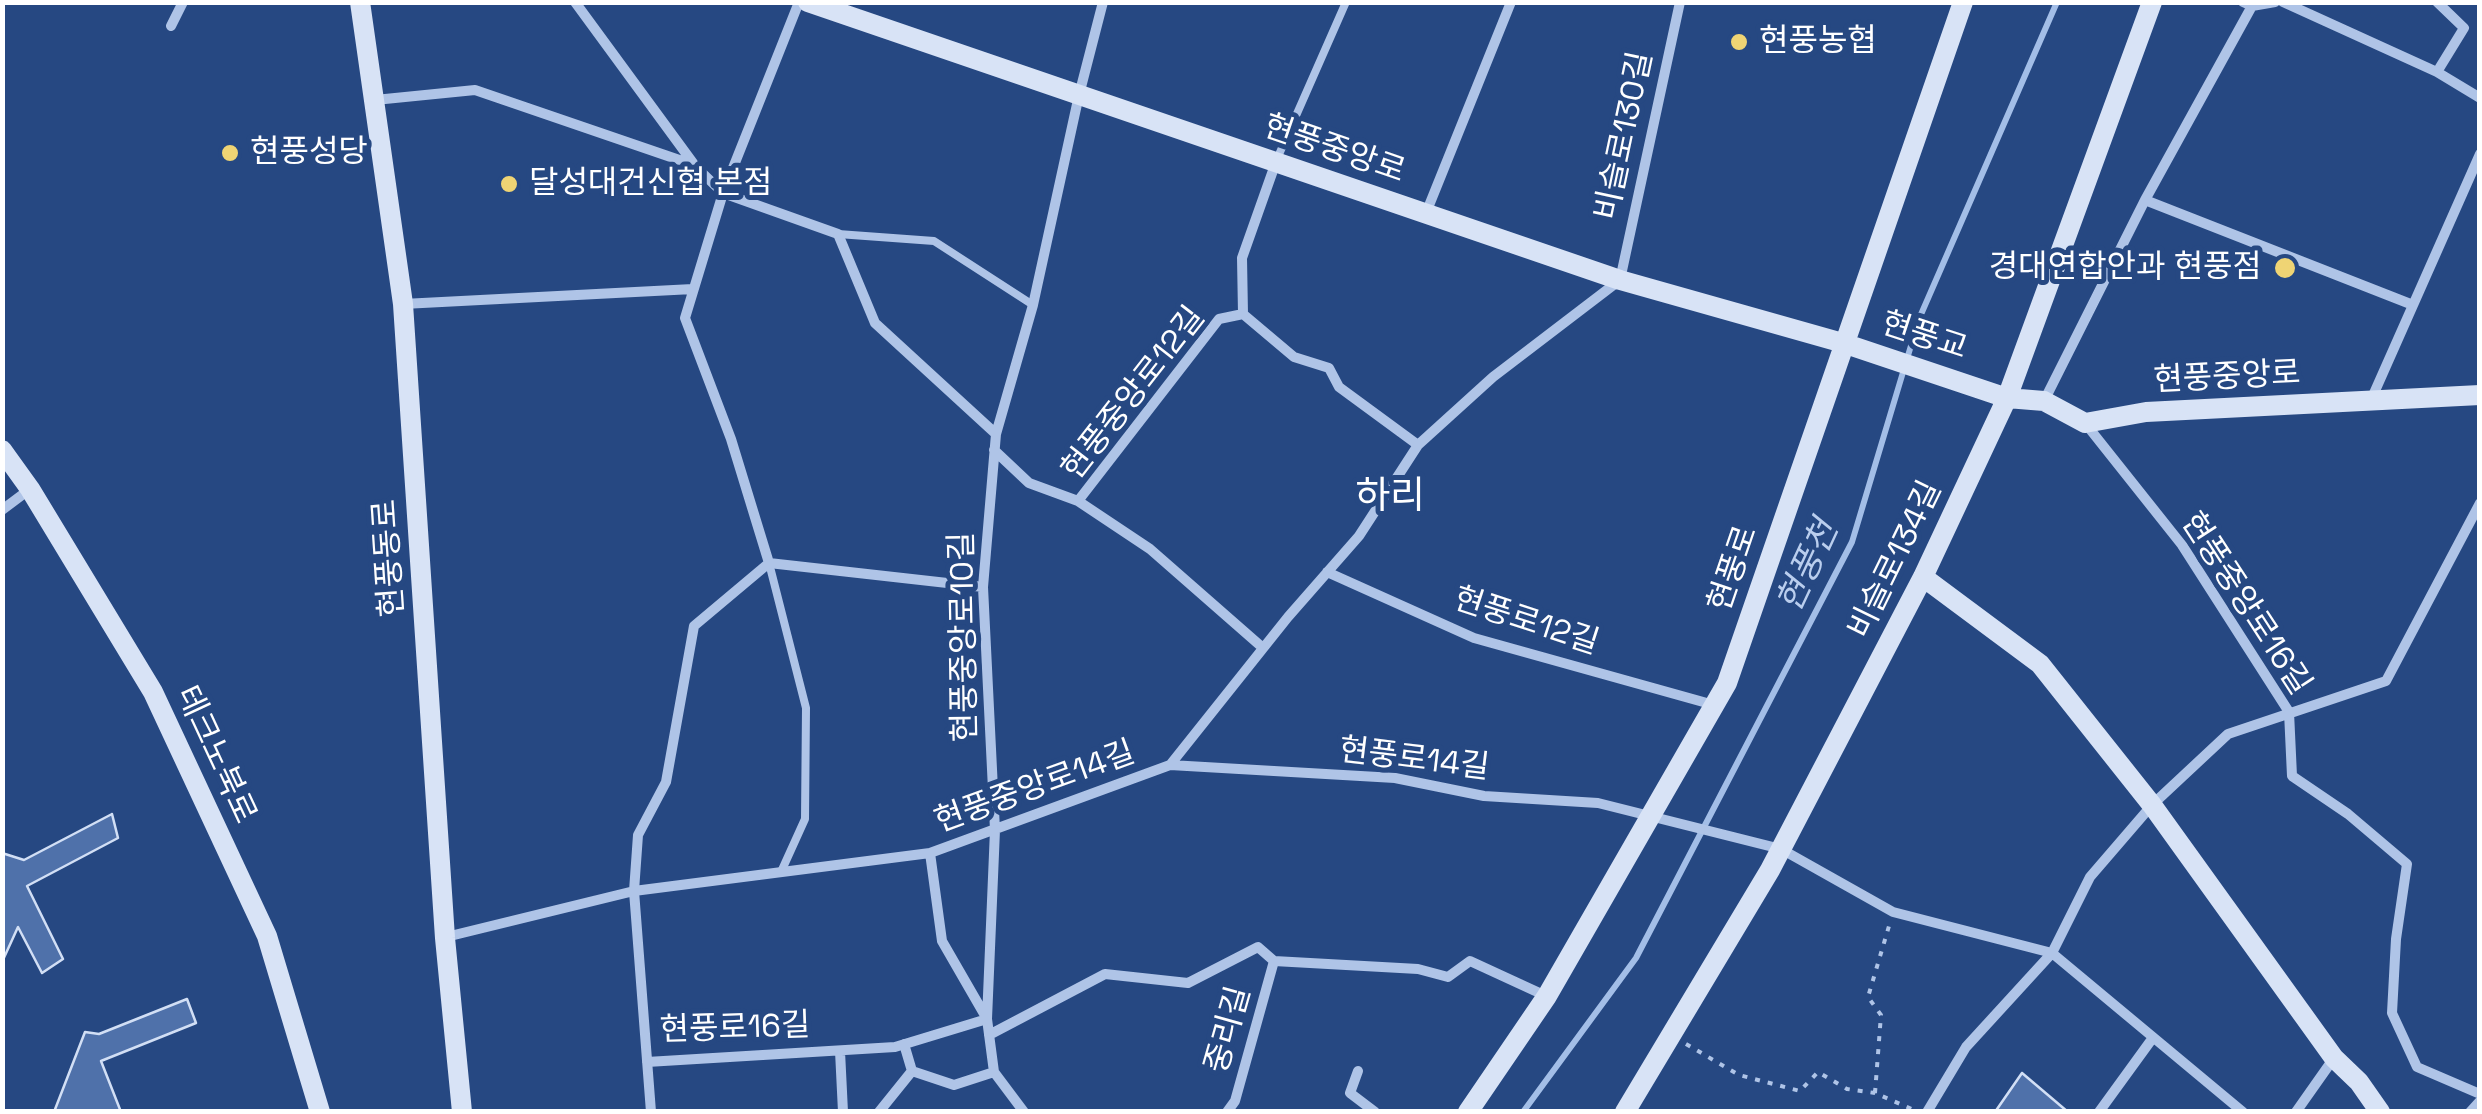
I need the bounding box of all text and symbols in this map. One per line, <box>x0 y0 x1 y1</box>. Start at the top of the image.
place label: 현풍농협 <box>1759 23 1877 61</box>
marker: 현풍농협 <box>1728 31 1750 53</box>
street label: 비슬로130길 <box>1588 48 1662 224</box>
street label: 현풍중앙로 <box>1258 108 1410 192</box>
place label: 현풍성당 <box>250 134 368 172</box>
marker: 현풍성당 <box>219 142 241 164</box>
place label: 달성대건신협 본점 <box>529 165 773 203</box>
marker: 달성대건신협 본점 <box>498 173 520 195</box>
place label: 경대연합안과 현풍점 <box>1989 249 2262 287</box>
marker: 경대연합안과 현풍점 <box>2272 255 2298 281</box>
street label: 현풍중앙로12길 <box>1054 300 1214 488</box>
street label: 현풍교 <box>1876 305 1972 369</box>
street label: 현풍중앙로 <box>2152 355 2302 401</box>
district label: 하리 <box>1355 475 1425 521</box>
street label: 비슬로134길 <box>1841 475 1951 645</box>
street label: 현풍동로 <box>367 498 413 618</box>
street label: 현풍중앙로16길 <box>2172 506 2318 702</box>
water label: 현풍천 <box>1770 514 1848 620</box>
street label: 현풍로 <box>1701 521 1767 617</box>
street label: 현풍중앙로10길 <box>944 531 986 743</box>
street label: 현풍로12길 <box>1449 580 1603 664</box>
street label: 테크노북로 <box>166 680 264 830</box>
street label: 현풍로14길 <box>1337 732 1491 788</box>
street label: 현풍중앙로14길 <box>930 734 1140 842</box>
street label: 중리길 <box>1198 982 1260 1078</box>
street label: 현풍로16길 <box>659 1007 811 1051</box>

